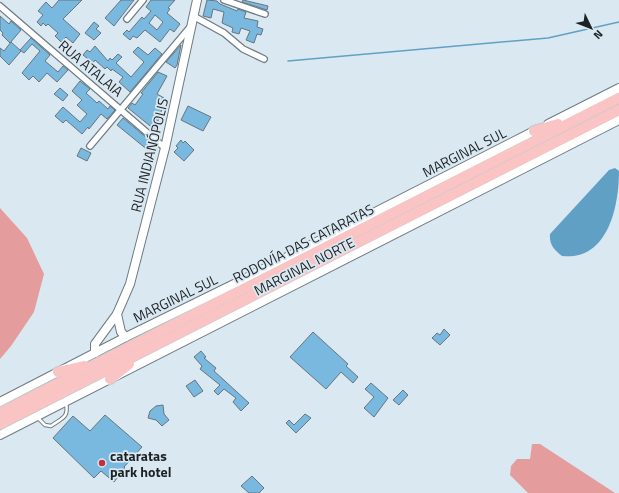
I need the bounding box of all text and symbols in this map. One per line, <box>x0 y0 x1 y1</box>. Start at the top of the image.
north arrow <box>571 8 611 48</box>
text: N <box>590 27 607 43</box>
street label: RUA ATALAIA <box>54 35 128 102</box>
street label: RUA INDIANÓPOLIS <box>125 96 173 214</box>
street label: MARGINAL SUL <box>418 122 510 182</box>
street label: RODOVÍA DAS CATARATAS <box>229 198 377 288</box>
street label: MARGINAL NORTE <box>250 231 358 300</box>
street label: MARGINAL SUL <box>129 268 221 328</box>
place label: cataratas park hotel <box>110 445 171 482</box>
marker: cataratas park hotel <box>97 458 107 468</box>

